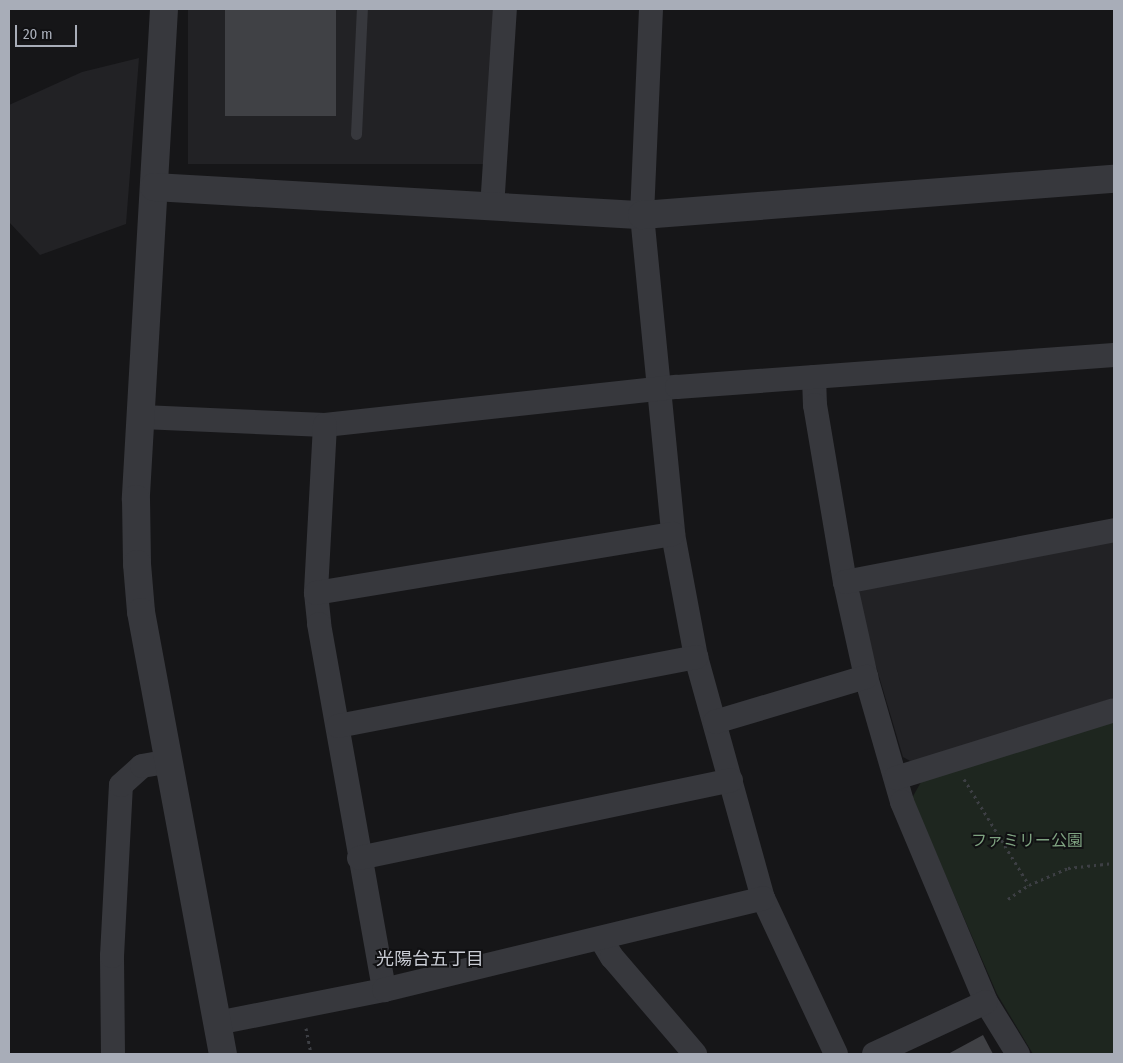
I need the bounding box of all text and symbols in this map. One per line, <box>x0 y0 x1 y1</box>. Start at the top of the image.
scale bar <box>18 15 80 47</box>
text: 20 m <box>23 25 53 43</box>
park label: ファミリー公園 <box>971 831 1083 851</box>
district label: 光陽台五丁目 <box>376 948 484 970</box>

